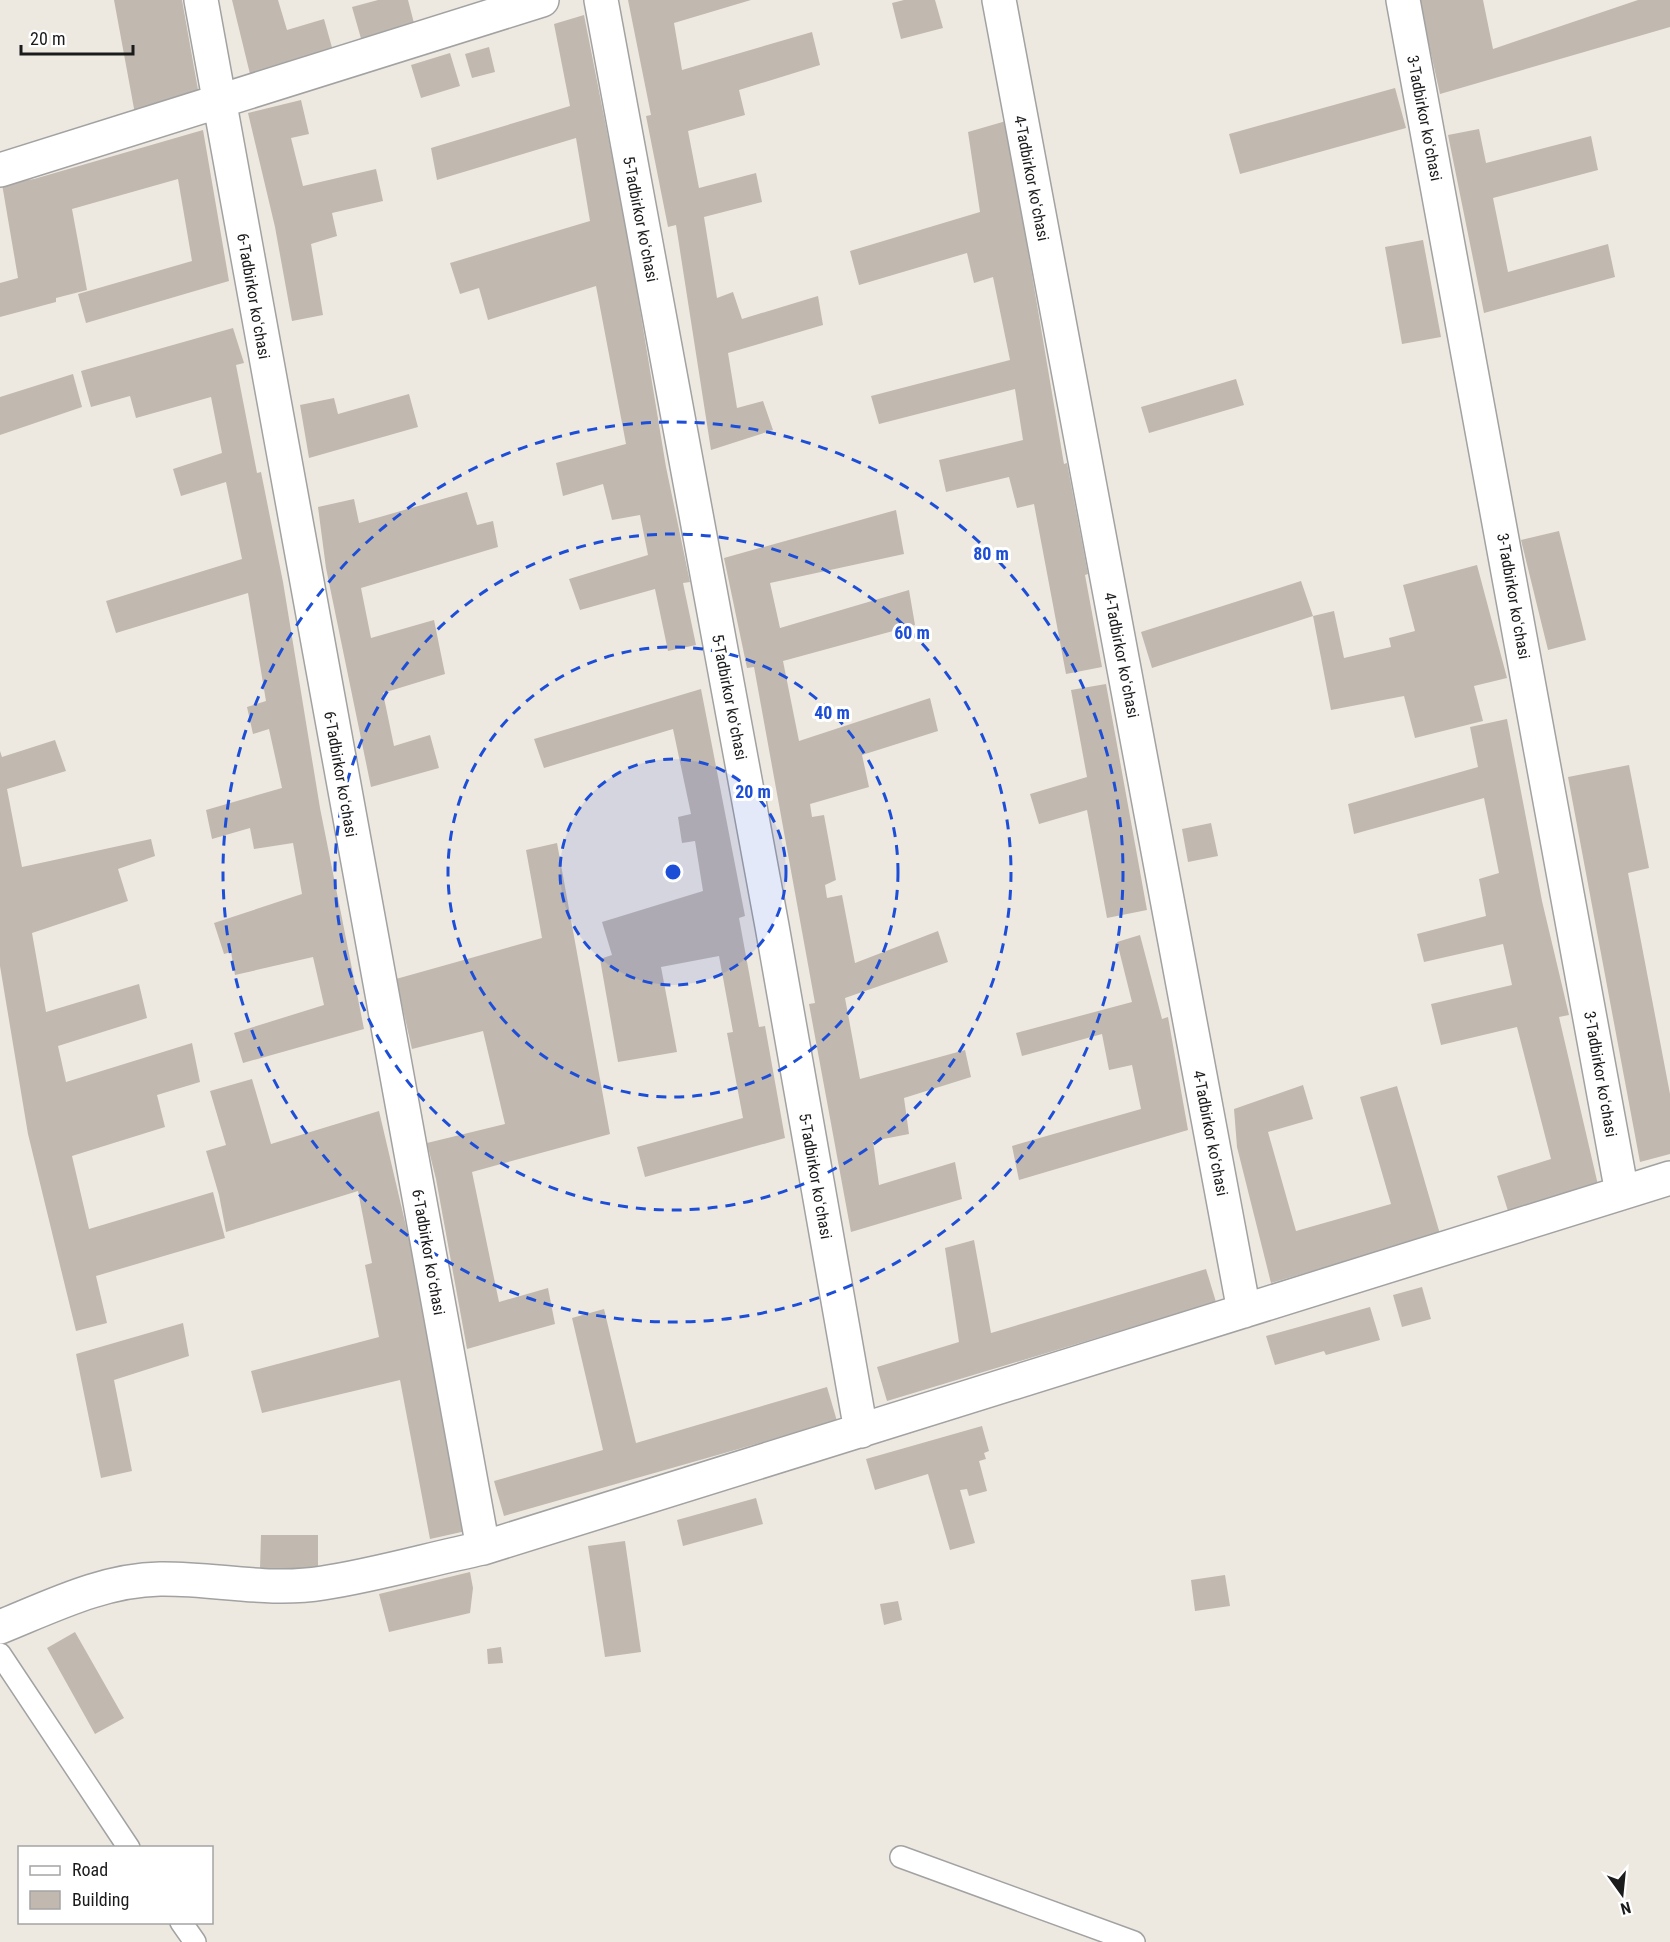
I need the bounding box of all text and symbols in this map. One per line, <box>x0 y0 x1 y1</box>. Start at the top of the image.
scale bar <box>21 18 134 56</box>
text: 20 m <box>30 28 65 49</box>
street label: 3-Tadbirkor koʻchasi <box>1403 54 1446 183</box>
street label: 4-Tadbirkor koʻchasi <box>1010 114 1053 243</box>
street label: 5-Tadbirkor koʻchasi <box>619 155 662 284</box>
street label: 6-Tadbirkor koʻchasi <box>233 232 274 361</box>
street label: 3-Tadbirkor koʻchasi <box>1493 532 1534 661</box>
text: 80 m <box>973 543 1009 564</box>
street label: 4-Tadbirkor koʻchasi <box>1100 591 1143 720</box>
text: 60 m <box>894 622 930 643</box>
street label: 5-Tadbirkor koʻchasi <box>708 633 751 762</box>
text: 40 m <box>814 702 850 723</box>
street label: 6-Tadbirkor koʻchasi <box>320 710 361 839</box>
text: 20 m <box>735 781 771 802</box>
centre of rings <box>663 862 683 882</box>
street label: 3-Tadbirkor koʻchasi <box>1580 1010 1621 1139</box>
street label: 4-Tadbirkor koʻchasi <box>1189 1069 1232 1198</box>
street label: 5-Tadbirkor koʻchasi <box>795 1112 836 1241</box>
street label: 6-Tadbirkor koʻchasi <box>408 1188 449 1317</box>
legend <box>18 1846 213 1924</box>
text: Road <box>72 1859 108 1880</box>
north arrow <box>1592 1864 1652 1924</box>
text: Building <box>72 1889 129 1910</box>
text: N <box>1619 1898 1633 1918</box>

